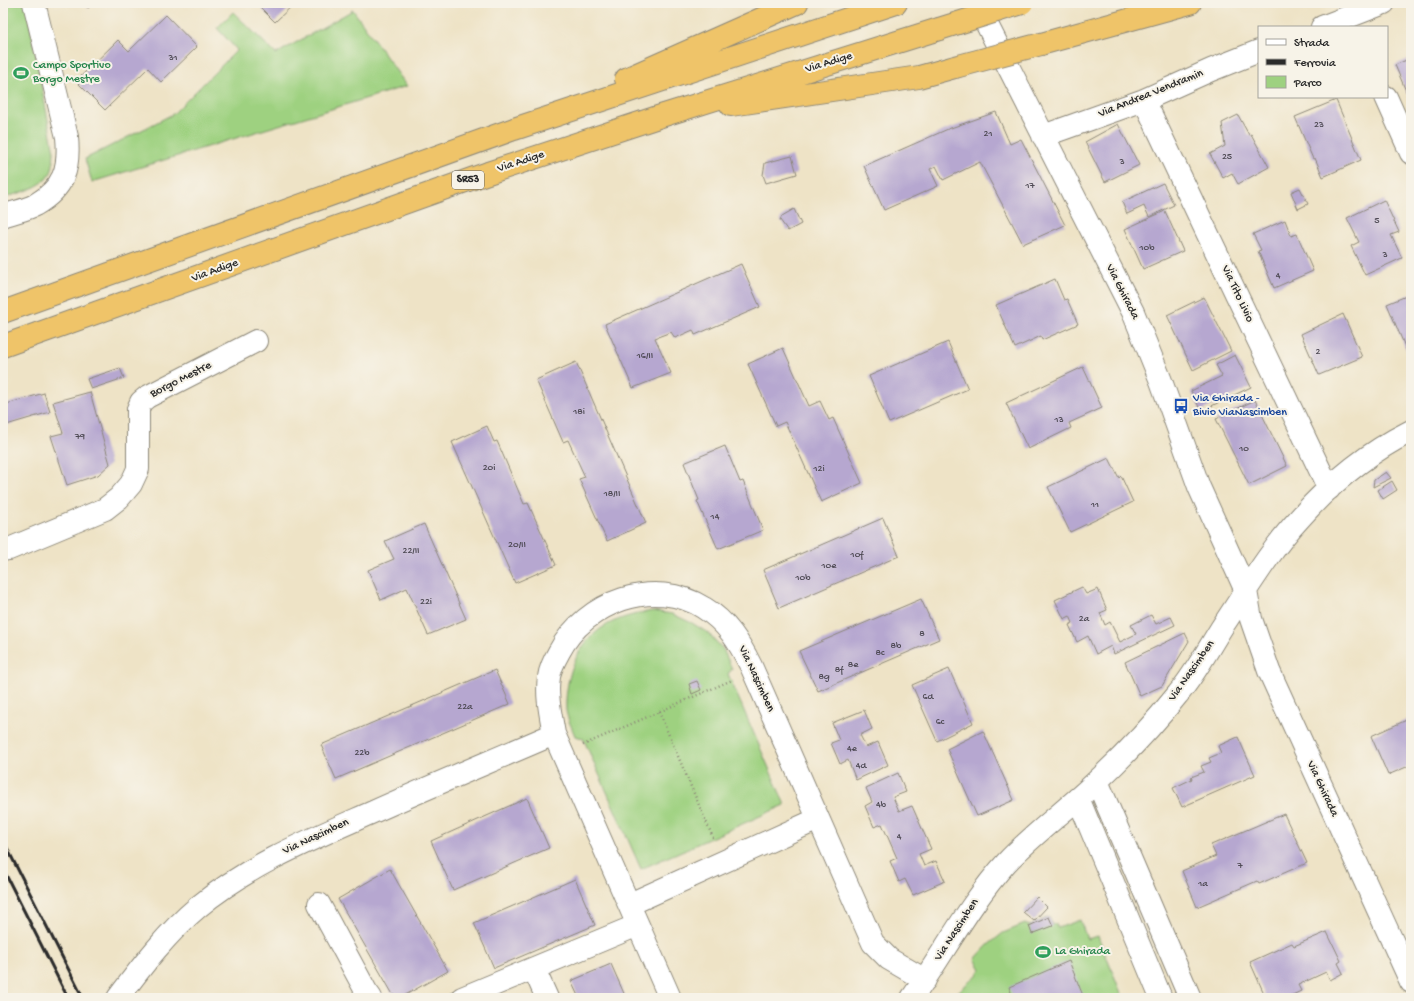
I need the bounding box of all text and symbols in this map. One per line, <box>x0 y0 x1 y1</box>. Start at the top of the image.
legend <box>1258 26 1388 98</box>
text: Strada <box>1294 37 1329 51</box>
street label: Via Adige <box>803 49 855 77</box>
house number: 31 <box>167 52 178 64</box>
text: Ferrovia <box>1293 57 1336 71</box>
place label: Campo Sportivo Borgo Mestre <box>32 59 111 87</box>
sports icon: Campo Sportivo Borgo Mestre <box>12 64 30 82</box>
street label: Via Andrea Vendramin <box>1096 66 1206 122</box>
text: Parco <box>1293 77 1322 91</box>
house number: 23 <box>1314 119 1324 131</box>
house number: 21 <box>984 128 992 140</box>
street label: Via Adige <box>495 148 547 176</box>
house number: 25 <box>1222 151 1232 163</box>
house number: 3 <box>1118 156 1125 168</box>
road number: SR53 <box>452 171 484 189</box>
house number: 17 <box>1024 180 1035 192</box>
house number: 5 <box>1374 215 1380 227</box>
house number: 10b <box>1139 242 1155 254</box>
house number: 3 <box>1381 249 1388 261</box>
street label: Via Adige <box>189 256 241 286</box>
street label: Via Ghirada <box>1102 261 1142 322</box>
street label: Via Tito Livio <box>1217 262 1256 325</box>
house number: 4 <box>1276 270 1281 282</box>
house number: 2 <box>1316 346 1321 358</box>
house number: 16/II <box>636 350 653 362</box>
street label: Borgo Mestre <box>147 358 215 402</box>
place label: Via Ghirada - Bivio ViaNascimben <box>1192 392 1287 420</box>
bus stop icon: Via Ghirada - Bivio ViaNascimben <box>1172 397 1190 415</box>
house number: 18i <box>572 406 585 418</box>
house number: 13 <box>1053 414 1064 426</box>
house number: 79 <box>74 431 85 443</box>
house number: 10 <box>1238 443 1249 455</box>
house number: 20i <box>483 462 495 474</box>
house number: 12i <box>812 463 825 475</box>
house number: 18/II <box>603 488 620 500</box>
house number: 11 <box>1090 499 1099 511</box>
house number: 14 <box>710 511 720 523</box>
house number: 20/II <box>508 539 526 551</box>
house number: 22/II <box>402 545 420 557</box>
house number: 10f <box>850 549 864 561</box>
house number: 10e <box>821 560 837 572</box>
house number: 10b <box>795 572 811 584</box>
house number: 22i <box>420 596 432 608</box>
house number: 2a <box>1079 613 1090 625</box>
house number: 8 <box>919 628 925 640</box>
street label: Via Nascimben <box>1165 638 1218 705</box>
house number: 8b <box>891 640 902 652</box>
street label: Via Nascimben <box>734 643 777 714</box>
house number: 8c <box>876 647 885 659</box>
house number: 8e <box>848 659 859 671</box>
house number: 8f <box>835 664 844 676</box>
house number: 8g <box>818 671 830 683</box>
house number: 6d <box>923 691 935 703</box>
house number: 22a <box>457 701 473 713</box>
house number: 6c <box>936 716 945 728</box>
house number: 4e <box>847 743 858 755</box>
house number: 22b <box>354 747 370 759</box>
street label: Via Ghirada <box>1303 758 1341 819</box>
house number: 4d <box>856 760 867 772</box>
house number: 4b <box>876 799 887 811</box>
street label: Via Nascimben <box>280 816 351 859</box>
house number: 4 <box>897 831 902 843</box>
house number: 7 <box>1236 860 1243 872</box>
house number: 1a <box>1197 878 1208 890</box>
street label: Via Nascimben <box>931 896 982 964</box>
sports icon: La Ghirada <box>1034 943 1052 961</box>
place label: La Ghirada <box>1055 945 1110 959</box>

